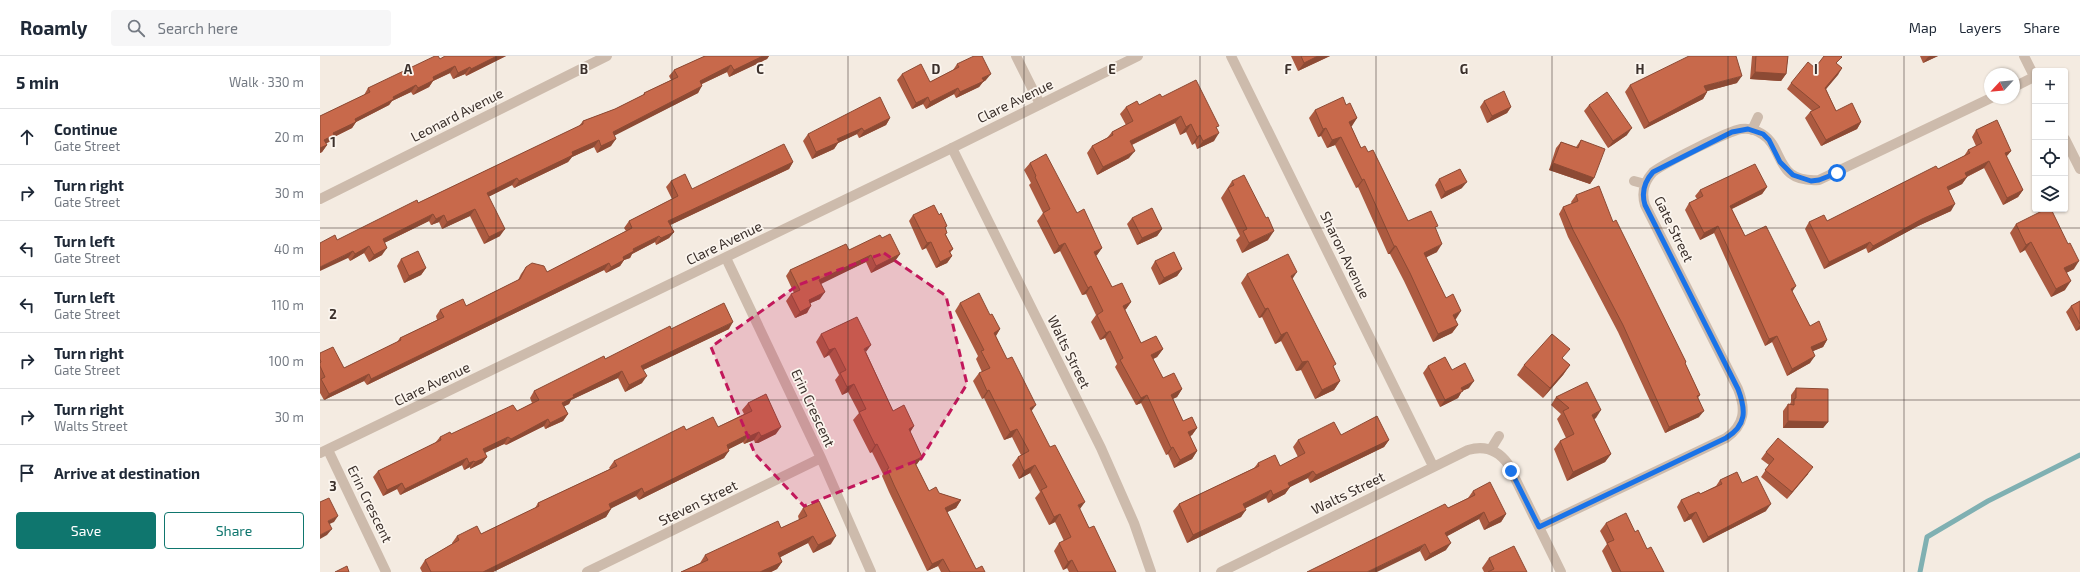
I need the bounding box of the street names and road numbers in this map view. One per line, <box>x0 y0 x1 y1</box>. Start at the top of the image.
street label: Clare Avenue <box>974 75 1056 126</box>
street label: Leonard Avenue <box>408 84 506 145</box>
street label: Gate Street <box>1651 193 1698 265</box>
street label: Sharon Avenue <box>1317 208 1374 301</box>
street label: Clare Avenue <box>683 217 765 268</box>
street label: Walts Street <box>1044 312 1094 391</box>
street label: Clare Avenue <box>391 358 473 409</box>
street label: Erin Crescent <box>788 366 839 449</box>
street label: Erin Crescent <box>344 462 396 545</box>
street label: Walts Street <box>1308 468 1387 518</box>
street label: Steven Street <box>656 476 740 529</box>

